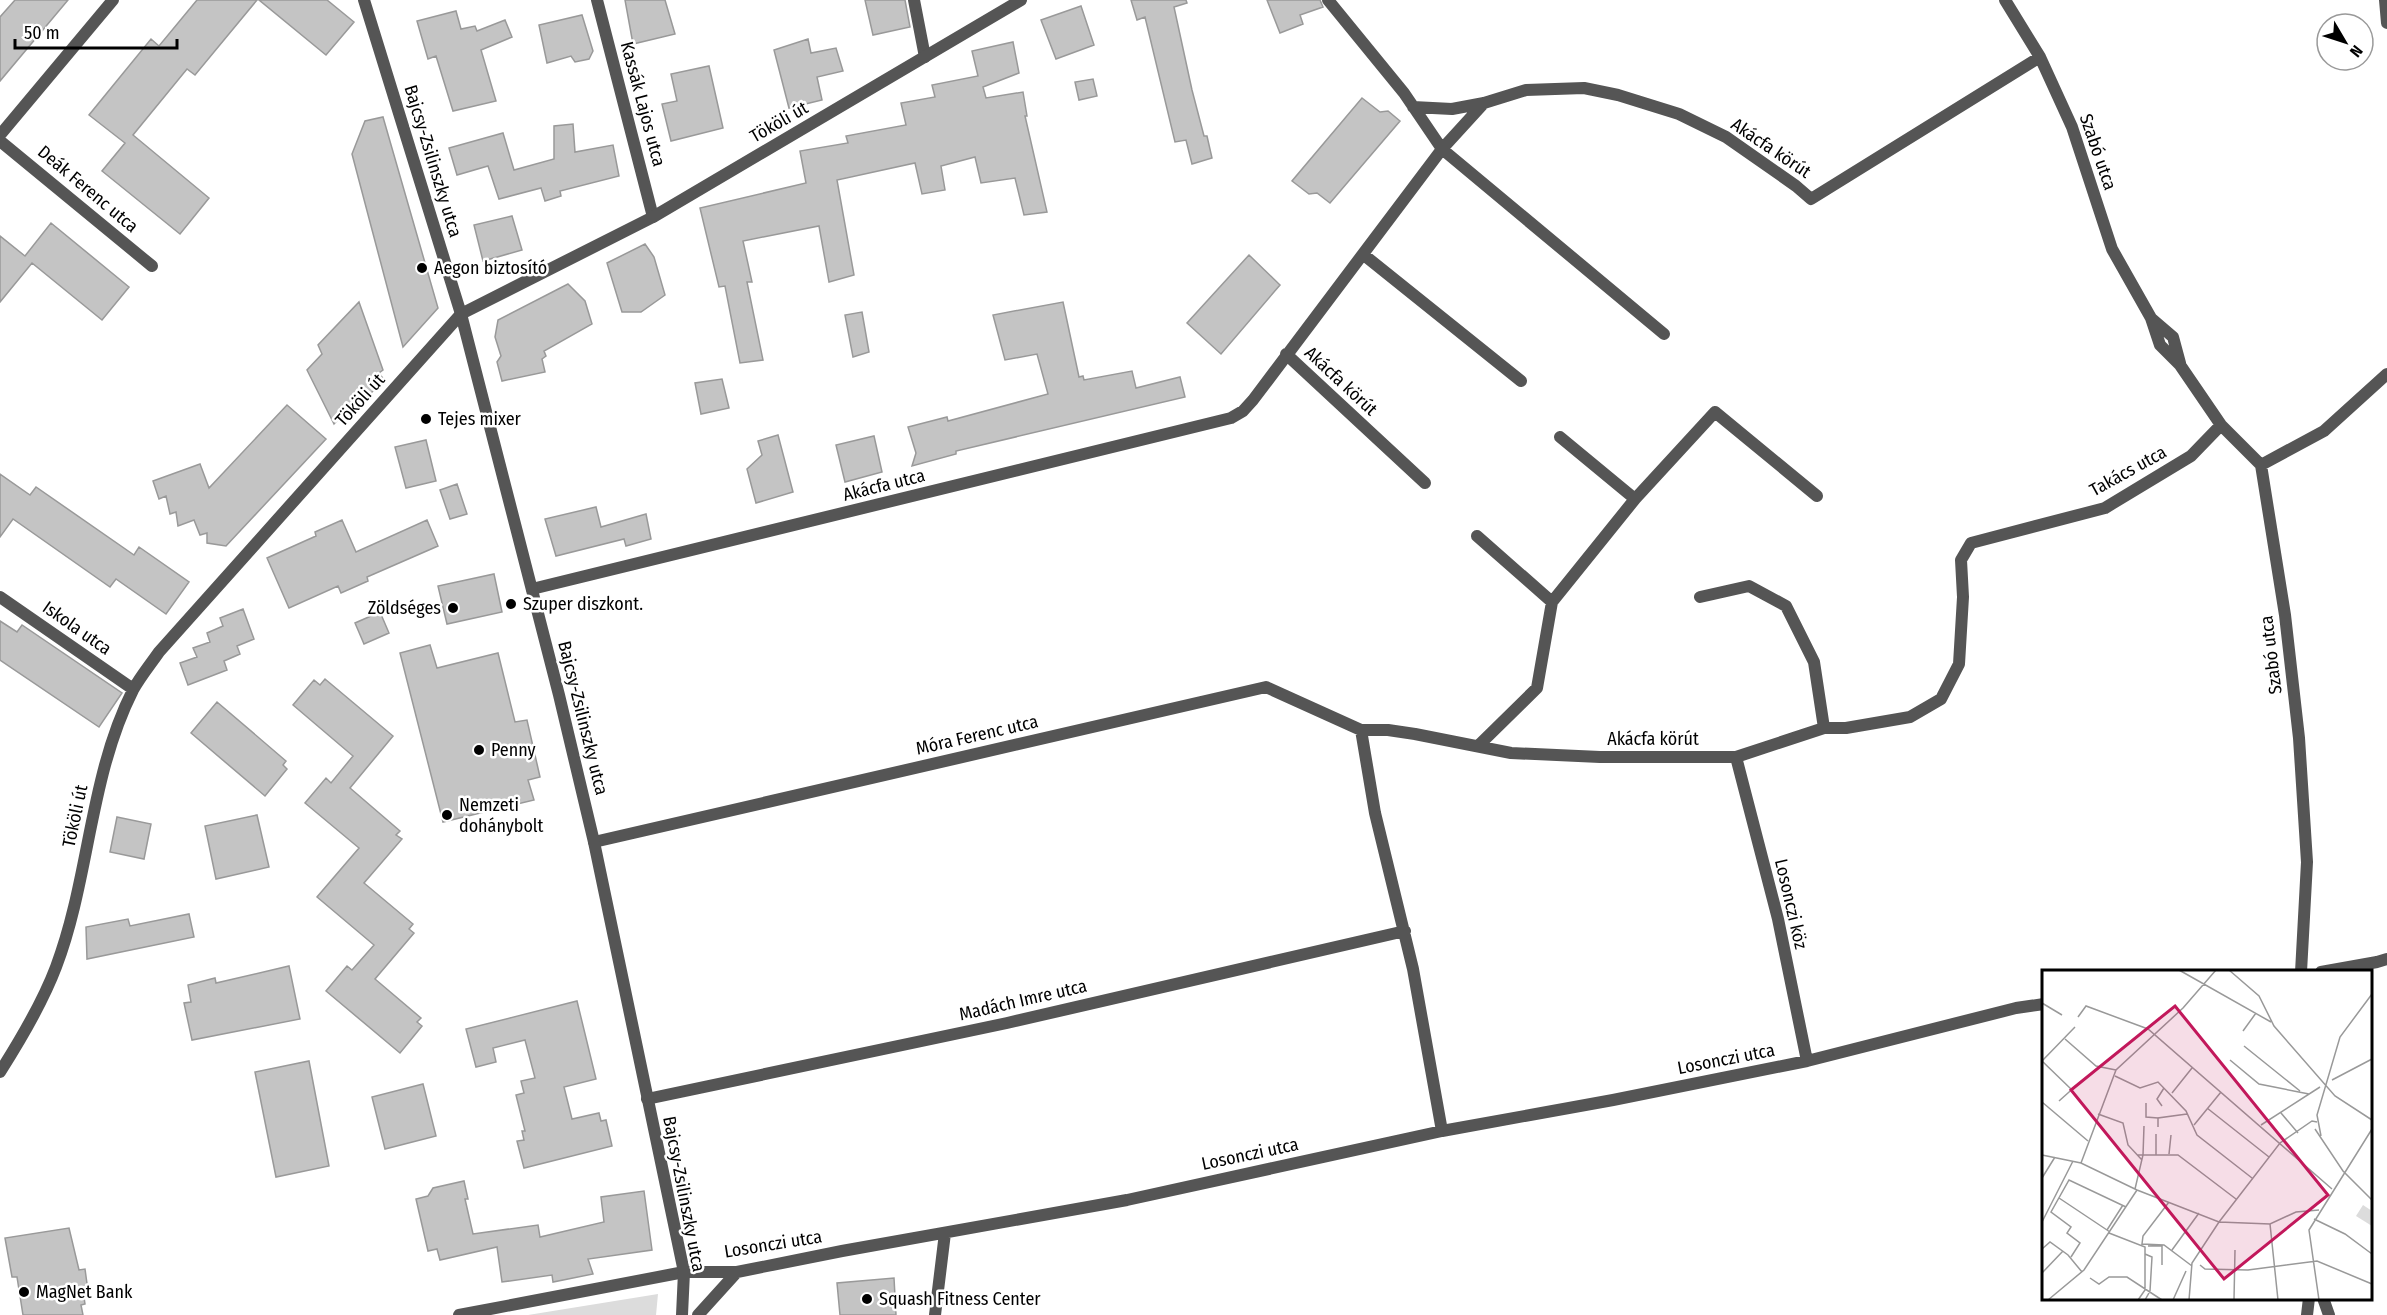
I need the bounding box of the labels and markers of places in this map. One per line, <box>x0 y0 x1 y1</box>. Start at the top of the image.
place label: Aegon biztosító <box>434 257 547 279</box>
marker: Aegon biztosító <box>415 261 429 275</box>
place label: Tejes mixer <box>438 408 522 430</box>
marker: Tejes mixer <box>419 412 433 426</box>
place label: Szuper diszkont. <box>523 593 643 615</box>
place label: Zöldséges <box>368 597 441 619</box>
marker: Szuper diszkont. <box>504 597 518 611</box>
marker: Zöldséges <box>446 601 460 615</box>
place label: Penny <box>491 739 536 761</box>
marker: Penny <box>472 743 486 757</box>
place label: Nemzeti dohánybolt <box>459 794 544 837</box>
marker: Nemzeti dohánybolt <box>440 808 454 822</box>
place label: MagNet Bank <box>36 1281 133 1303</box>
marker: MagNet Bank <box>17 1285 31 1299</box>
place label: Squash Fitness Center <box>879 1288 1041 1310</box>
marker: Squash Fitness Center <box>860 1292 874 1306</box>

